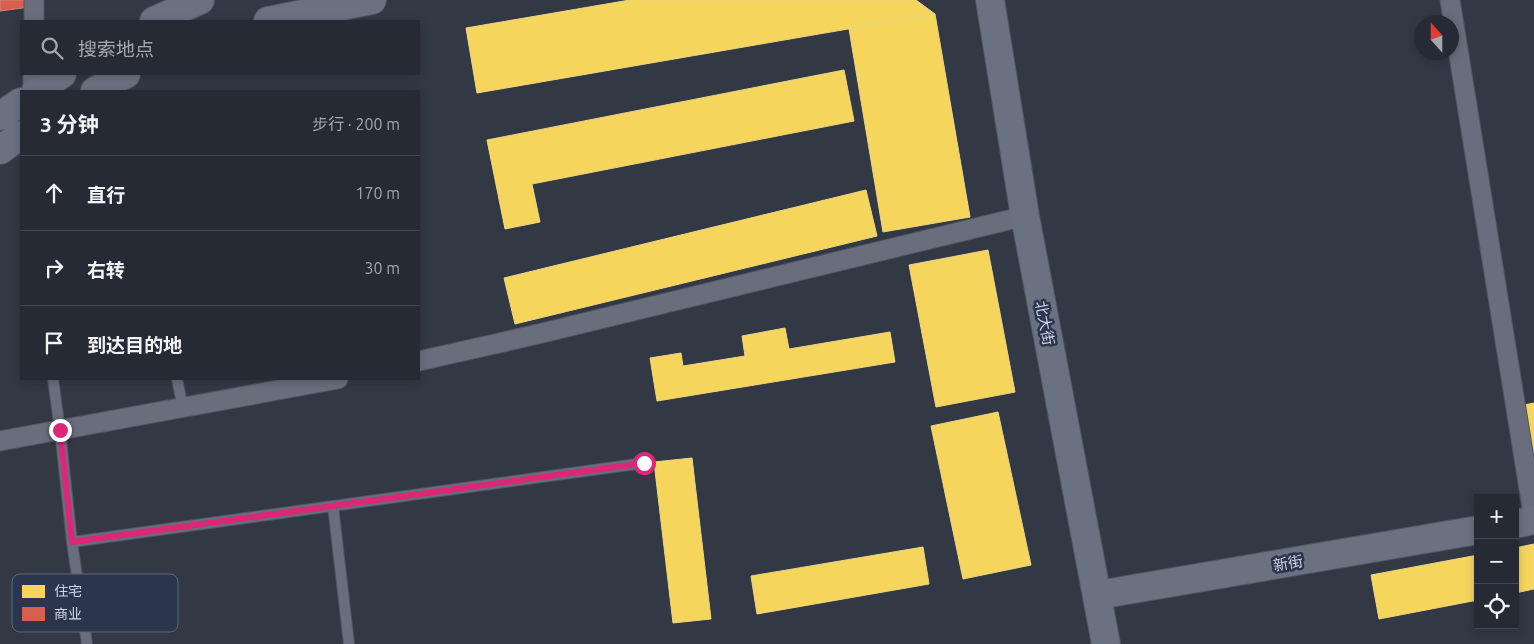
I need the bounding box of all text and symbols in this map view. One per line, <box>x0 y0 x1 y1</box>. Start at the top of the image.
north arrow <box>1414 15 1459 60</box>
search box <box>20 20 420 75</box>
icon: search <box>38 34 66 62</box>
text: 搜索地点 <box>78 38 154 60</box>
text: 3 分钟 <box>40 112 99 136</box>
text: 步行 · 200 m <box>312 115 400 133</box>
icon: ahead <box>40 179 68 207</box>
text: 直行 <box>87 184 125 206</box>
text: 170 m <box>355 184 400 202</box>
icon: right <box>40 254 68 282</box>
text: 右转 <box>87 259 125 281</box>
text: 30 m <box>364 259 400 277</box>
street label: 北大街 <box>1032 299 1058 347</box>
icon: arrive <box>40 329 68 357</box>
text: 到达目的地 <box>87 334 182 356</box>
route end <box>49 419 72 442</box>
route start <box>633 452 656 475</box>
map controls <box>1474 494 1519 629</box>
button: + <box>1474 494 1519 539</box>
button: − <box>1474 539 1519 584</box>
street label: 新街 <box>1272 552 1304 574</box>
legend <box>12 574 178 632</box>
text: 住宅 <box>54 583 82 599</box>
button: locate <box>1474 584 1519 629</box>
text: 商业 <box>54 606 82 622</box>

